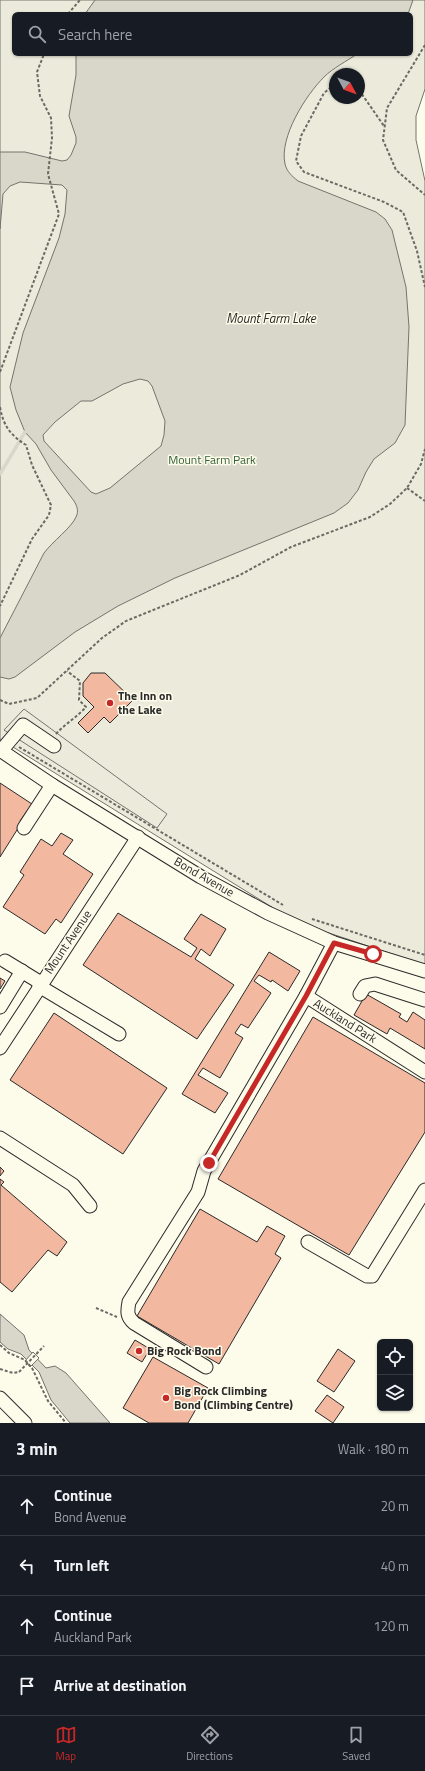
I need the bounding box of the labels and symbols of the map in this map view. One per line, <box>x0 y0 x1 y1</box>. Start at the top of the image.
north arrow <box>329 68 365 104</box>
water label: Mount Farm Lake <box>226 308 317 328</box>
park label: Mount Farm Park <box>168 450 256 469</box>
place label: The Inn on the Lake <box>118 686 172 719</box>
marker: The Inn on the Lake <box>105 698 115 708</box>
street label: Bond Avenue <box>171 852 238 901</box>
street label: Mount Avenue <box>39 906 96 978</box>
route start <box>364 945 382 963</box>
street label: Auckland Park <box>310 994 381 1048</box>
route end <box>200 1154 218 1172</box>
place label: Big Rock Bond <box>147 1341 221 1360</box>
marker: Big Rock Bond <box>134 1346 144 1356</box>
place label: Big Rock Climbing Bond (Climbing Centre) <box>174 1381 293 1414</box>
marker: Big Rock Climbing Bond (Climbing Centre) <box>161 1393 171 1403</box>

